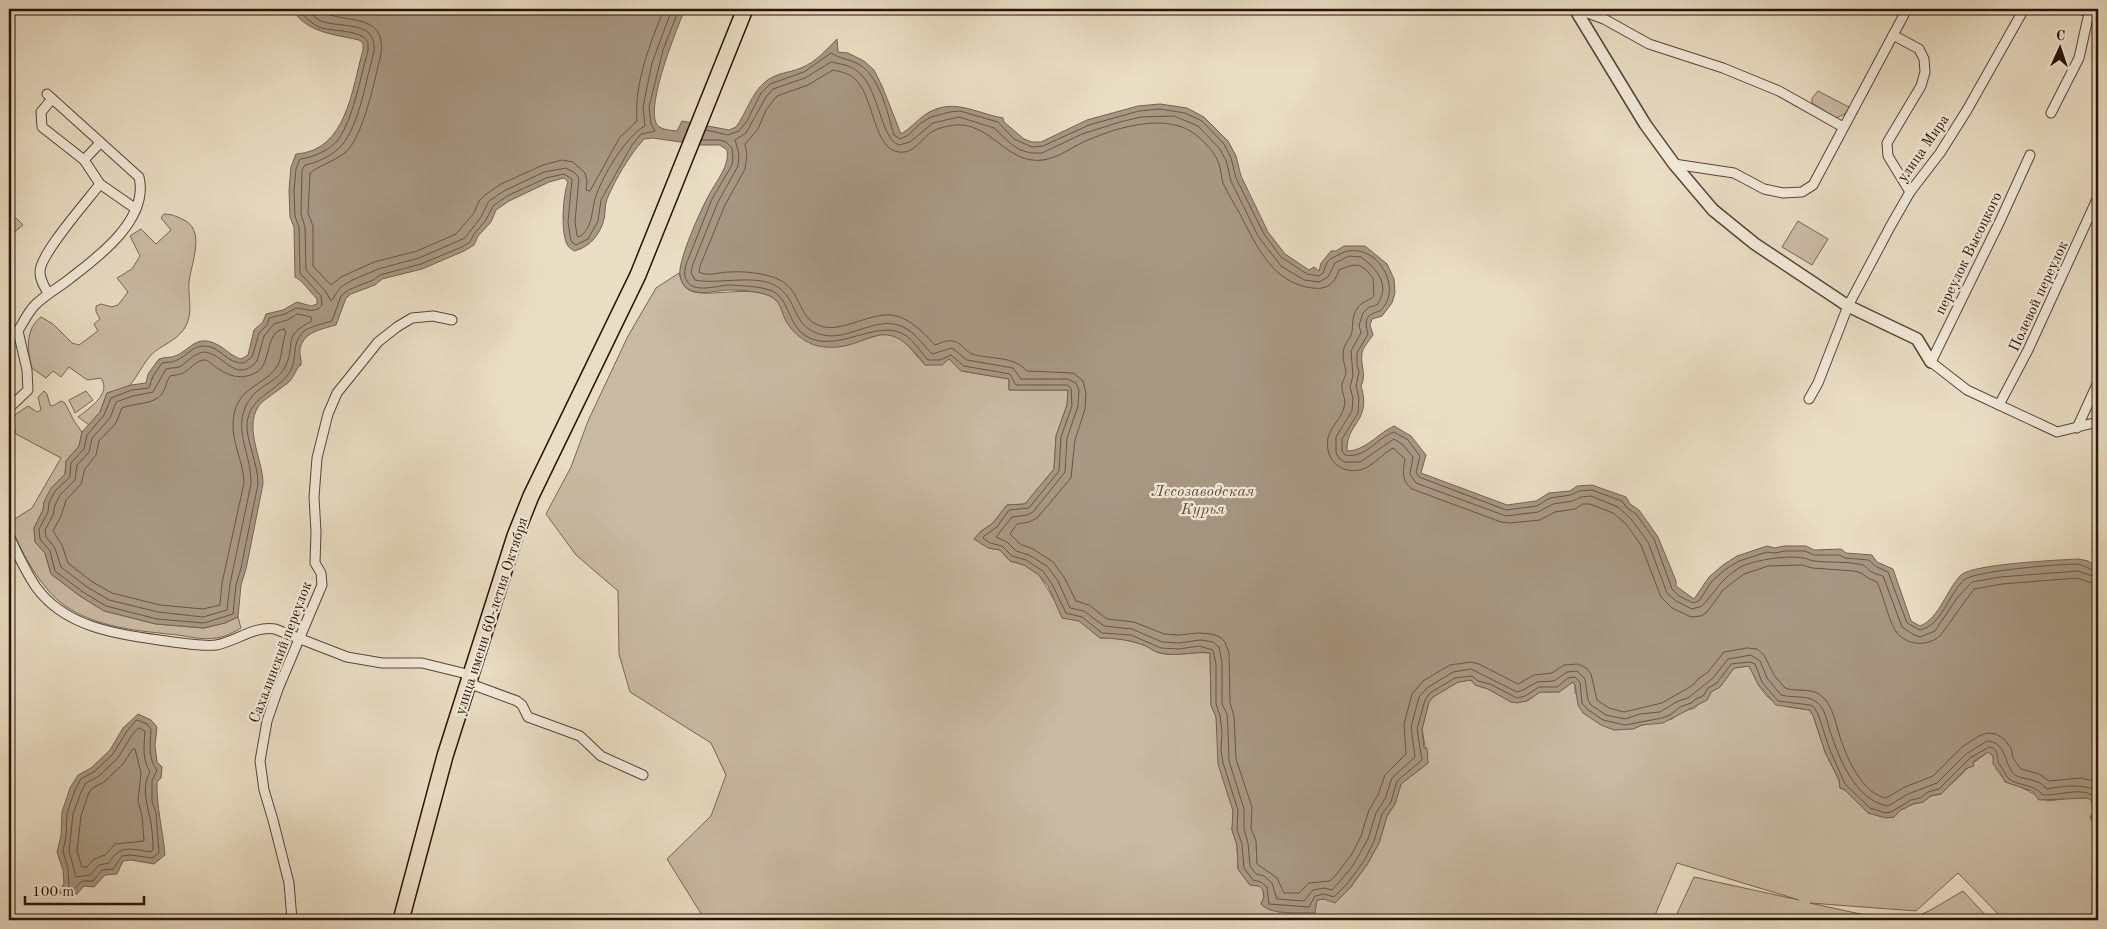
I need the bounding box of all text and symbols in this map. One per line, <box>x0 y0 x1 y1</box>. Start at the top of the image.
north arrow <box>2034 22 2084 72</box>
text: С <box>2056 29 2066 43</box>
street label: улица Мира <box>1896 112 1953 185</box>
street label: переулок Высоцкого <box>1933 190 2006 317</box>
street label: Полевой переулок <box>2007 239 2072 354</box>
water label: Лесозаводская Курья <box>1151 484 1255 518</box>
street label: улица имени 60-летия Октября <box>453 515 532 717</box>
street label: Сахалинский переулок <box>247 579 316 725</box>
scale bar <box>25 874 144 906</box>
text: 100 m <box>32 885 74 900</box>

